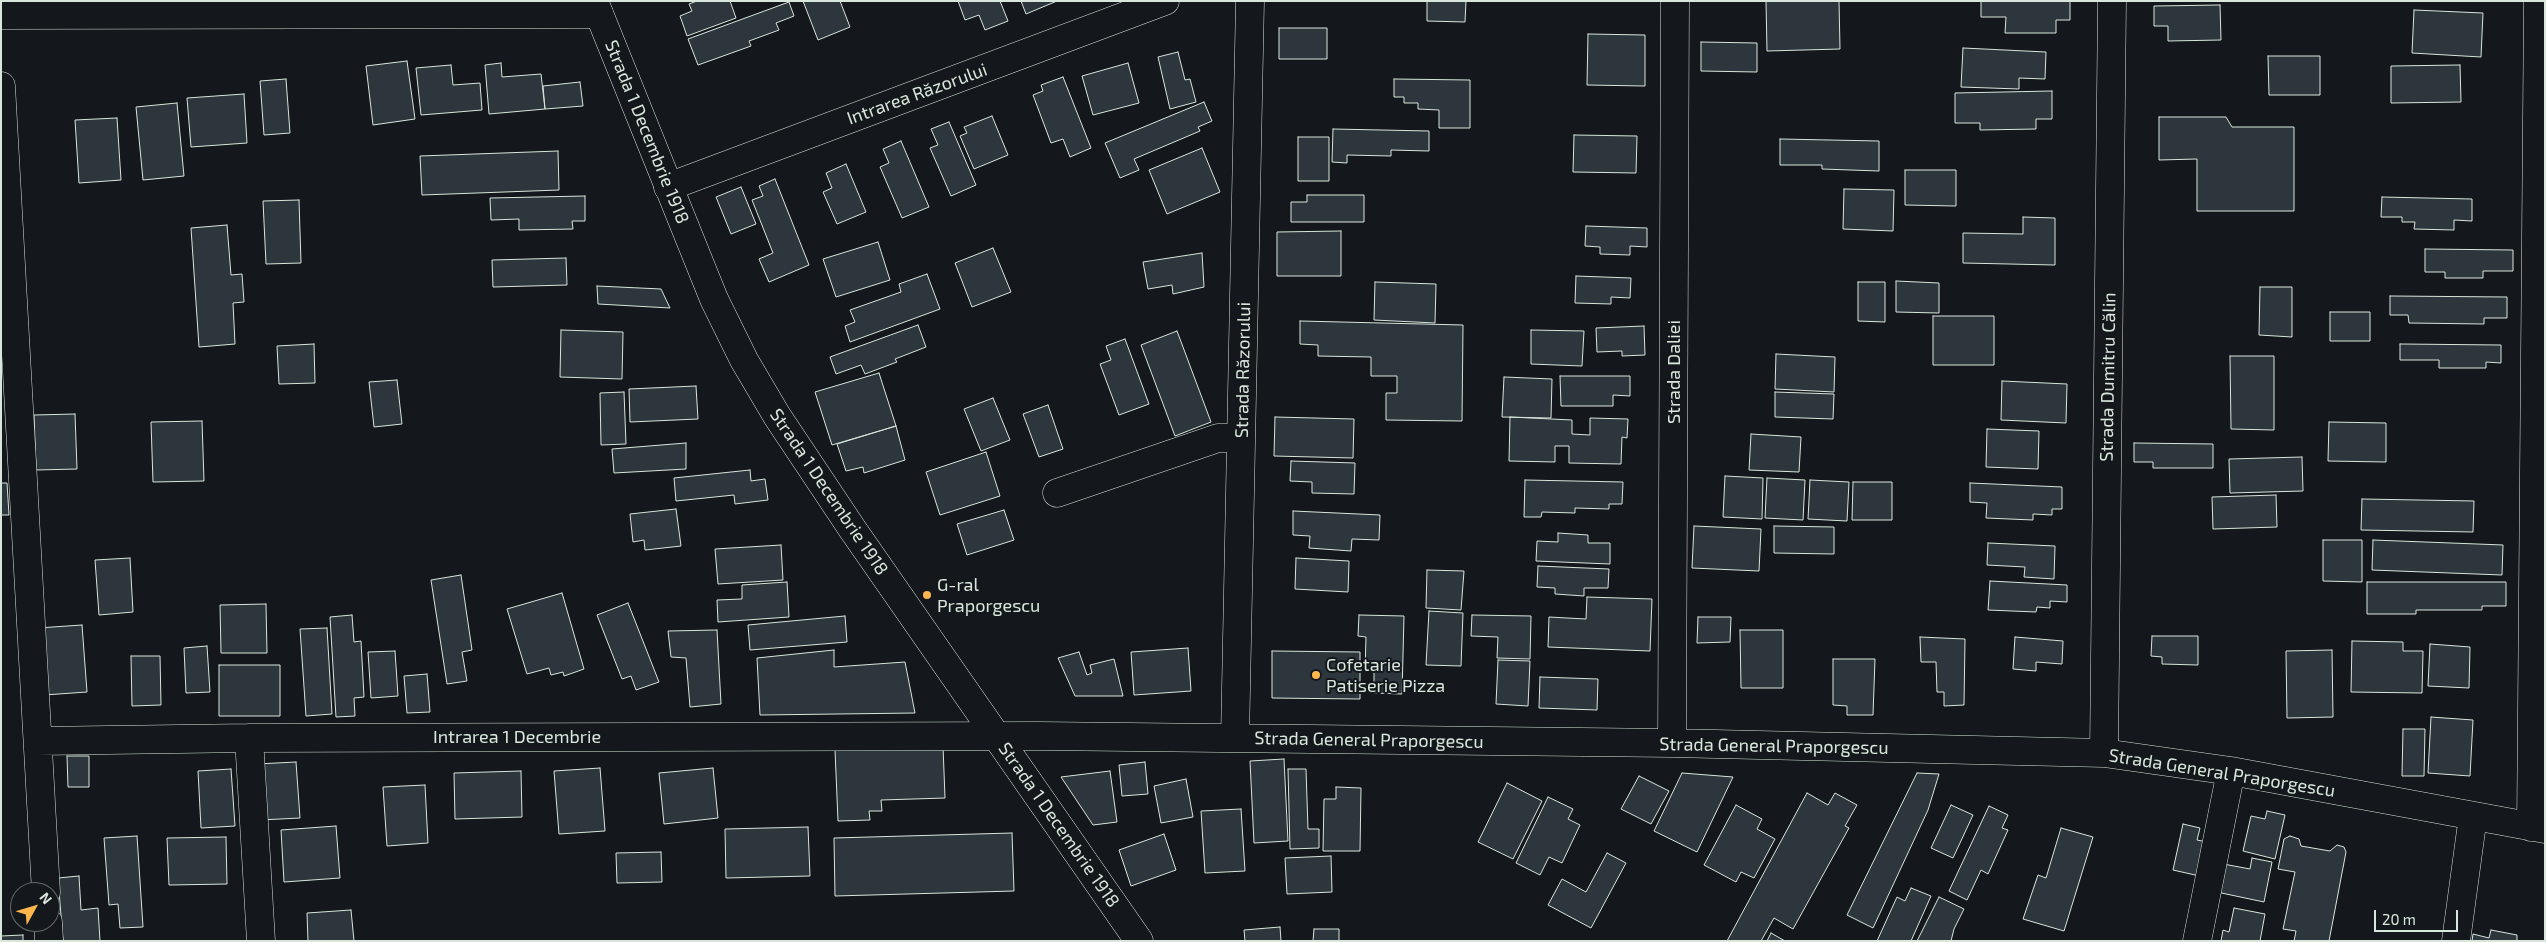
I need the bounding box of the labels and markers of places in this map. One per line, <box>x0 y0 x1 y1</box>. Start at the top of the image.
place label: G-ral Praporgescu <box>937 574 1040 616</box>
marker: G-ral Praporgescu <box>921 589 933 601</box>
place label: Cofetarie Patiserie Pizza <box>1326 654 1445 696</box>
marker: Cofetarie Patiserie Pizza <box>1310 669 1322 681</box>

